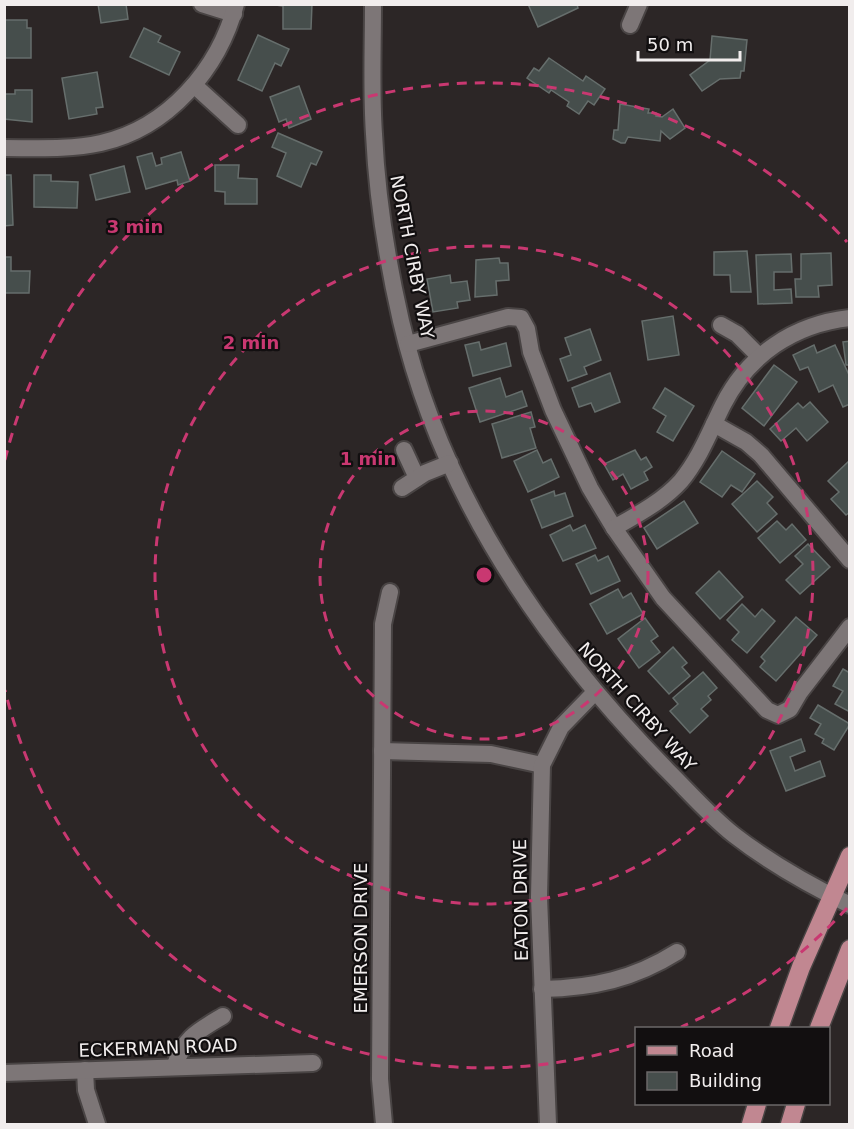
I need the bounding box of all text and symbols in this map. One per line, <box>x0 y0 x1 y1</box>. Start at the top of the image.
scale bar <box>638 24 740 62</box>
text: 50 m <box>647 34 693 55</box>
street label: NORTH CIRBY WAY <box>386 173 439 341</box>
text: 3 min <box>107 216 163 237</box>
text: 2 min <box>223 332 279 353</box>
text: 1 min <box>340 448 396 469</box>
centre of rings <box>474 565 494 585</box>
street label: NORTH CIRBY WAY <box>574 638 701 776</box>
street label: EATON DRIVE <box>509 839 532 961</box>
street label: EMERSON DRIVE <box>350 863 371 1013</box>
legend <box>635 1027 830 1105</box>
street label: ECKERMAN ROAD <box>78 1034 238 1061</box>
text: Road <box>689 1040 734 1061</box>
text: Building <box>689 1070 762 1091</box>

